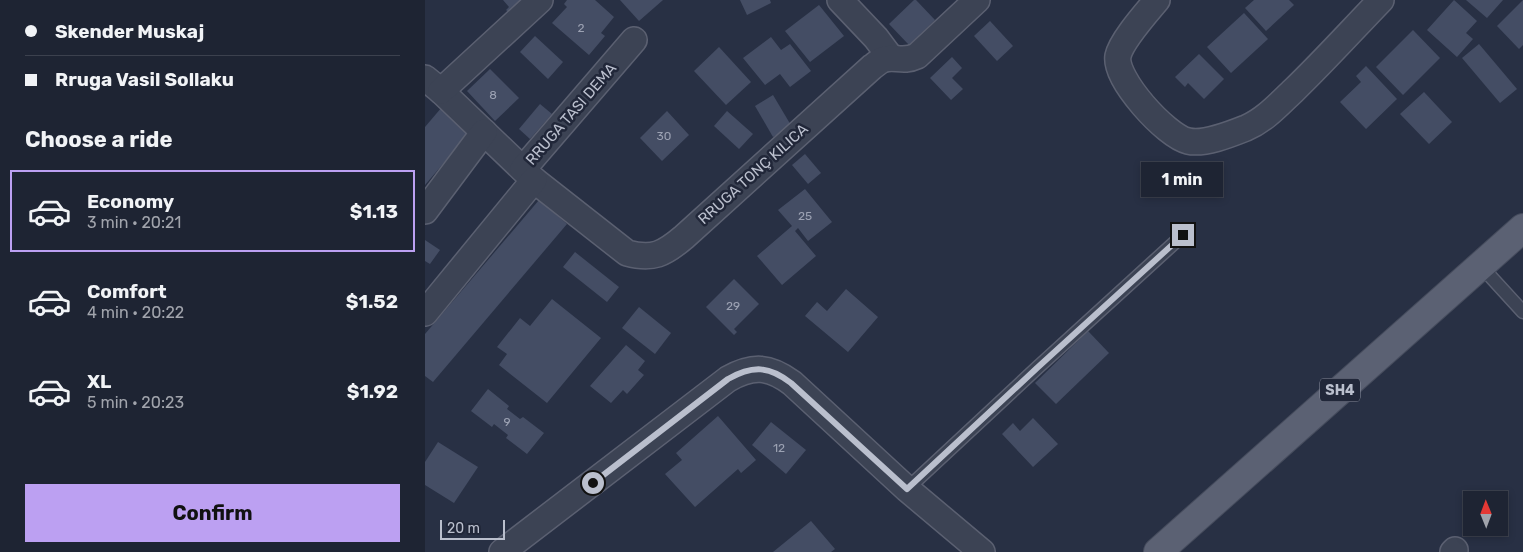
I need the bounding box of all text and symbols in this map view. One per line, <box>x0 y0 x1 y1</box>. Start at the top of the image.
text: Skender Muskaj <box>55 20 204 43</box>
house number: 2 <box>577 21 585 35</box>
street label: RRUGA TASI DEMA <box>522 59 620 169</box>
text: Rruga Vasil Sollaku <box>55 68 234 91</box>
house number: 8 <box>489 88 497 102</box>
street label: RRUGA TONÇ KILICA <box>694 120 812 228</box>
text: Choose a ride <box>25 126 172 153</box>
house number: 30 <box>657 129 671 143</box>
callout: 1 min <box>1142 162 1224 198</box>
text: 1 min <box>1162 170 1202 189</box>
icon: car <box>27 189 72 234</box>
text: Economy <box>87 190 174 213</box>
text: $1.13 <box>350 200 398 223</box>
house number: 25 <box>798 209 812 223</box>
text: 3 min · 20:21 <box>87 213 181 232</box>
route end <box>1172 224 1194 246</box>
icon: car <box>27 279 72 324</box>
text: Comfort <box>87 280 167 303</box>
text: $1.52 <box>346 290 398 313</box>
house number: 29 <box>726 299 740 313</box>
text: 4 min · 20:22 <box>87 303 184 322</box>
icon: car <box>27 369 72 414</box>
text: XL <box>87 370 111 393</box>
road number: SH4 <box>1320 378 1360 402</box>
text: $1.92 <box>347 380 398 403</box>
text: 5 min · 20:23 <box>87 393 184 412</box>
house number: 9 <box>503 415 511 429</box>
house number: 12 <box>773 441 785 455</box>
route start <box>582 472 604 494</box>
button: Confirm <box>25 484 400 542</box>
north arrow <box>1463 491 1507 536</box>
map controls <box>1463 491 1508 536</box>
scale bar <box>440 517 505 540</box>
text: 20 m <box>447 520 480 537</box>

